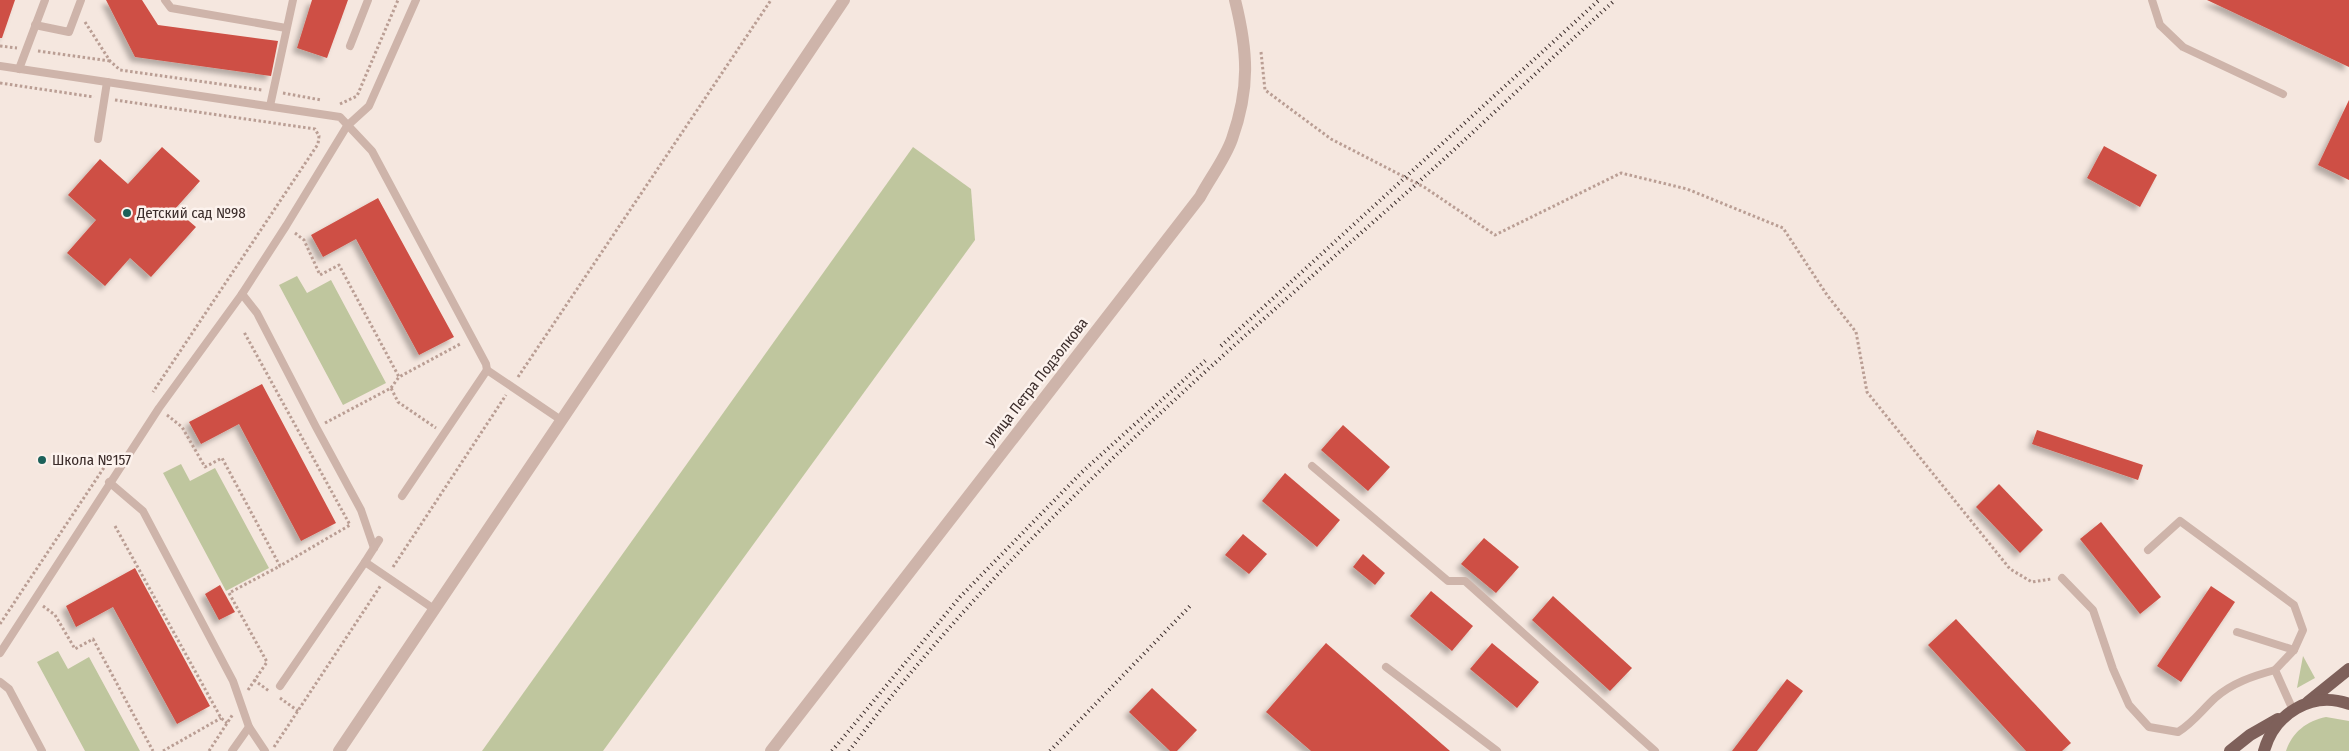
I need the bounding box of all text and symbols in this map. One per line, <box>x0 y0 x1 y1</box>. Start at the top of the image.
place label: Детский сад №98 <box>136 204 246 222</box>
marker: Детский сад №98 <box>121 207 133 219</box>
street label: улица Петра Подзолкова <box>980 314 1092 450</box>
place label: Школа №157 <box>52 451 131 469</box>
marker: Школа №157 <box>36 454 48 466</box>

